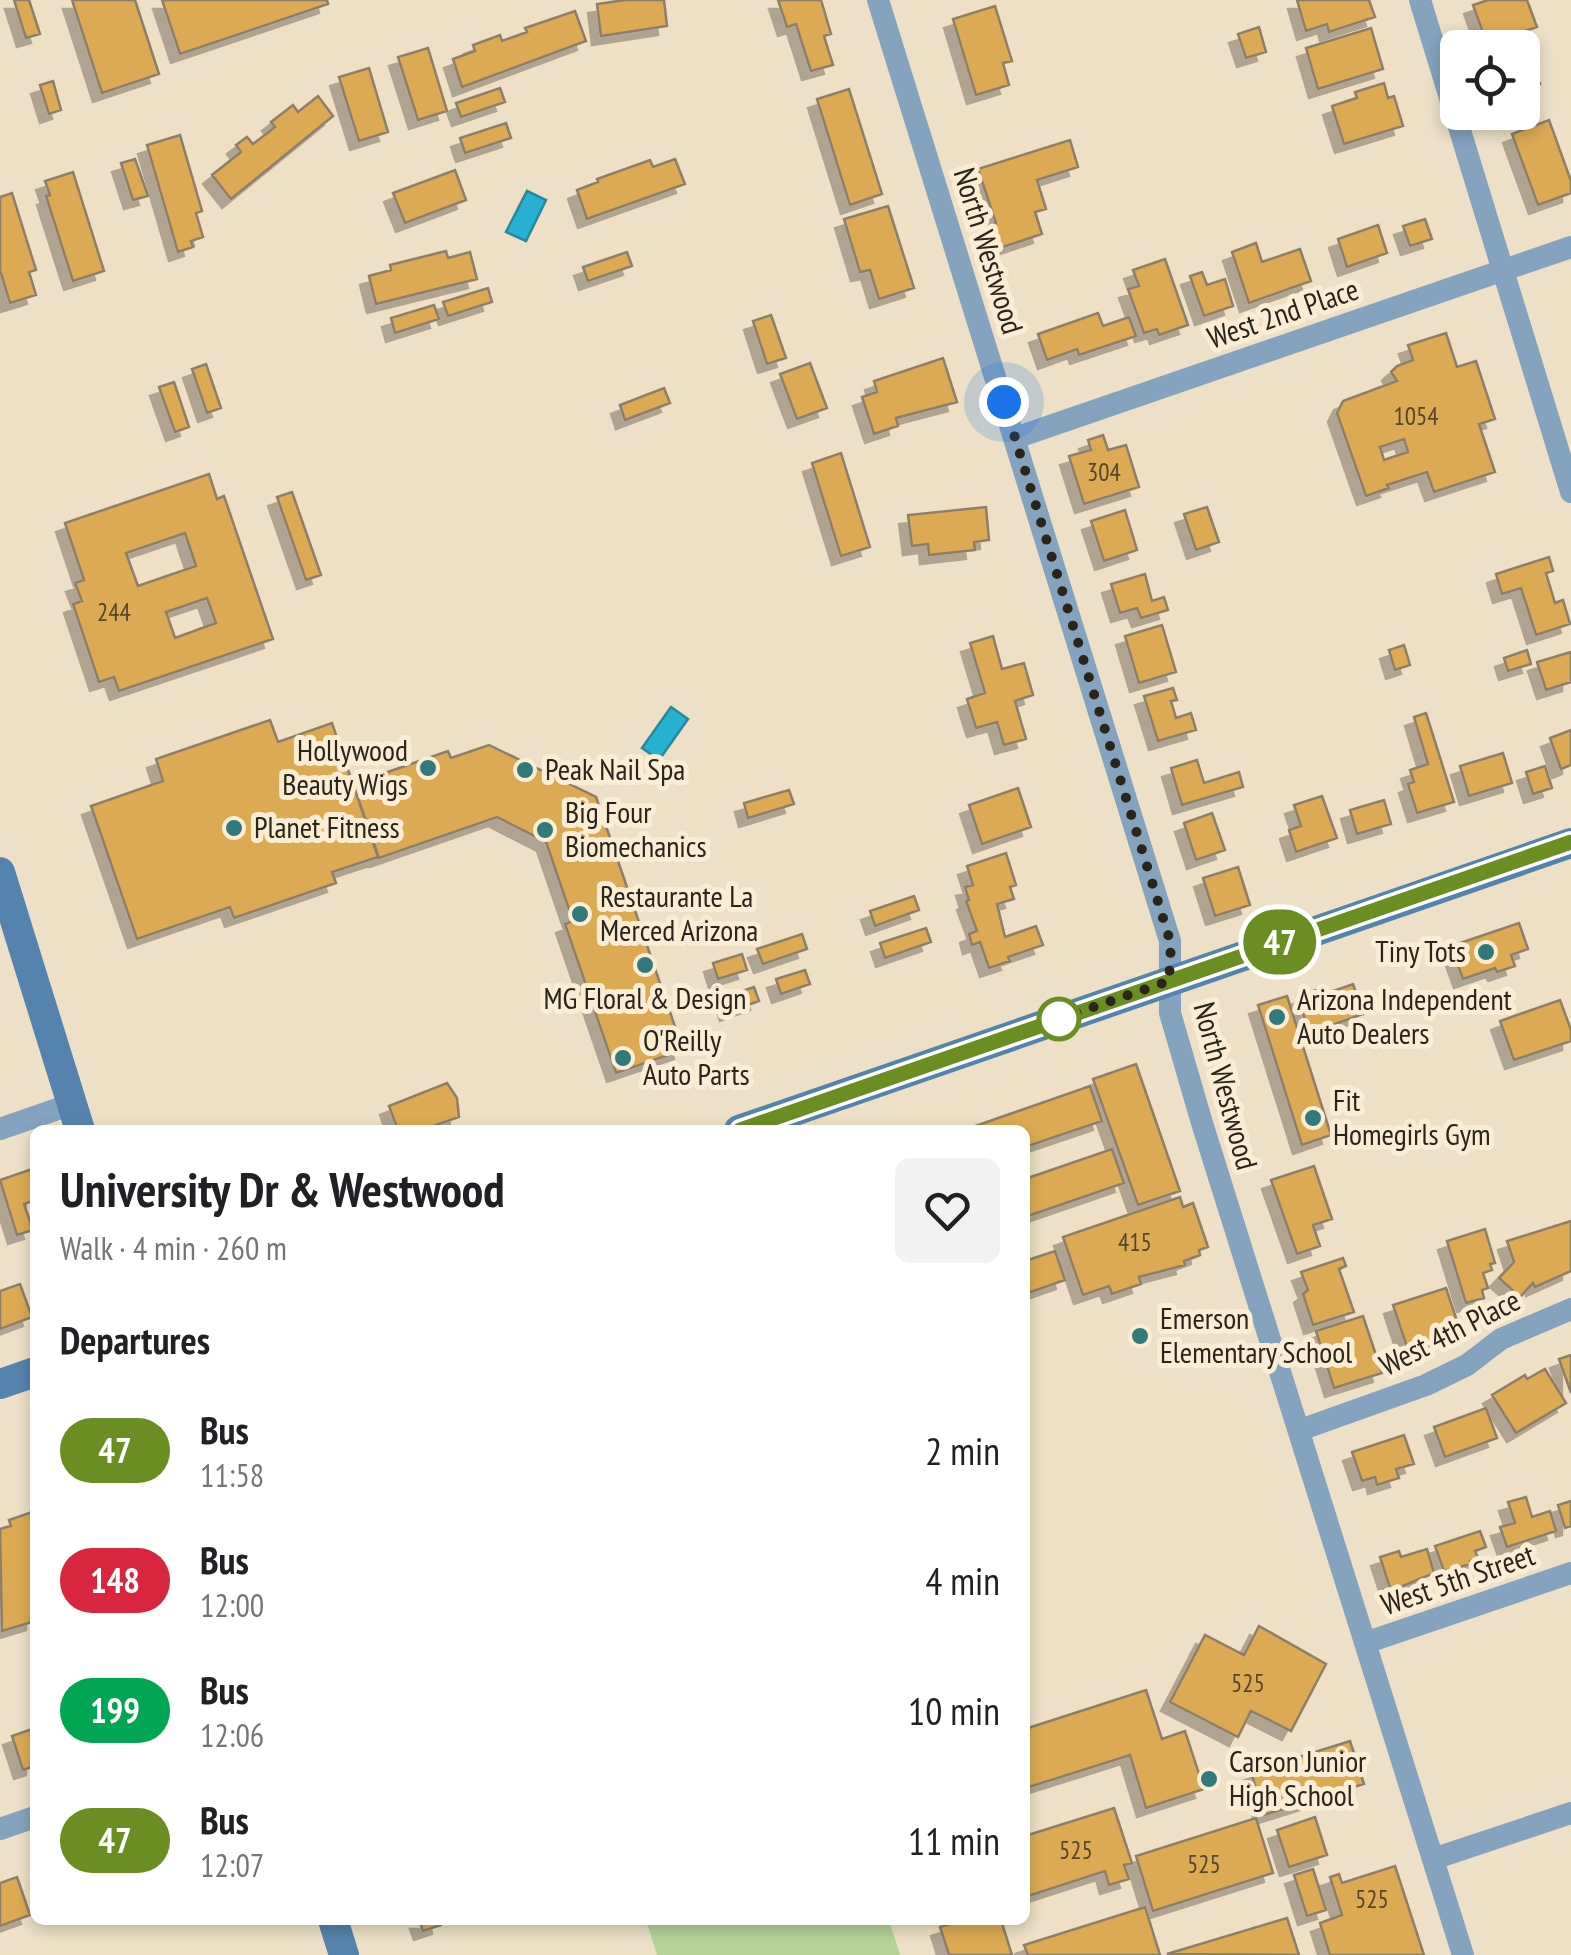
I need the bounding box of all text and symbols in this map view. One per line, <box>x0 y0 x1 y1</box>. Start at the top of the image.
map controls <box>1440 30 1540 130</box>
button: locate <box>1440 30 1540 130</box>
street label: North Westwood <box>946 163 1033 338</box>
street label: West 2nd Place <box>1202 269 1363 357</box>
your location <box>979 377 1029 427</box>
house number: 1054 <box>1393 400 1439 432</box>
house number: 304 <box>1087 456 1121 488</box>
house number: 244 <box>97 596 131 628</box>
place label: Hollywood Beauty Wigs <box>282 730 408 803</box>
place label: Peak Nail Spa <box>545 749 685 788</box>
marker: Hollywood Beauty Wigs <box>417 757 439 779</box>
marker: Peak Nail Spa <box>514 759 536 781</box>
place label: Big Four Biomechanics <box>565 792 707 865</box>
place label: Planet Fitness <box>254 807 400 846</box>
marker: Planet Fitness <box>223 817 245 839</box>
marker: Big Four Biomechanics <box>534 819 556 841</box>
place label: Restaurante La Merced Arizona <box>600 876 758 949</box>
marker: Restaurante La Merced Arizona <box>569 903 591 925</box>
line badge: 47 <box>1235 910 1325 974</box>
text: 47 <box>1263 919 1297 965</box>
place label: Tiny Tots <box>1375 931 1466 970</box>
marker: Tiny Tots <box>1475 941 1497 963</box>
marker: MG Floral & Design <box>634 954 656 976</box>
place label: MG Floral & Design <box>543 978 747 1017</box>
place label: Arizona Independent Auto Dealers <box>1297 979 1513 1052</box>
unlabelled marker <box>1038 998 1080 1040</box>
street label: North Westwood <box>1185 998 1267 1174</box>
marker: Arizona Independent Auto Dealers <box>1266 1006 1288 1028</box>
place label: O'Reilly Auto Parts <box>643 1020 750 1093</box>
marker: O'Reilly Auto Parts <box>612 1047 634 1069</box>
place label: Fit Homegirls Gym <box>1333 1080 1490 1153</box>
marker: Fit Homegirls Gym <box>1302 1107 1324 1129</box>
text: University Dr & Westwood <box>60 1158 505 1220</box>
button: heart <box>895 1158 1000 1263</box>
house number: 415 <box>1118 1226 1152 1258</box>
text: Walk · 4 min · 260 m <box>60 1227 287 1269</box>
street label: West 4th Place <box>1372 1280 1526 1384</box>
place label: Emerson Elementary School <box>1160 1298 1352 1371</box>
text: Departures <box>60 1315 210 1364</box>
marker: Emerson Elementary School <box>1129 1325 1151 1347</box>
text: Bus <box>200 1405 249 1454</box>
text: 2 min <box>925 1426 1000 1475</box>
text: 47 <box>98 1427 132 1473</box>
text: 11:58 <box>200 1454 264 1496</box>
street label: West 5th Street <box>1376 1534 1540 1623</box>
text: Bus <box>200 1535 249 1584</box>
text: 4 min <box>925 1556 1000 1605</box>
text: 148 <box>90 1557 140 1603</box>
text: 12:00 <box>200 1584 264 1626</box>
text: Bus <box>200 1665 249 1714</box>
house number: 525 <box>1231 1667 1265 1699</box>
text: 10 min <box>908 1686 1000 1735</box>
text: 199 <box>90 1687 140 1733</box>
text: 12:06 <box>200 1714 264 1756</box>
place label: Carson Junior High School <box>1229 1741 1367 1814</box>
marker: Carson Junior High School <box>1198 1768 1220 1790</box>
text: Bus <box>200 1795 249 1844</box>
text: 11 min <box>908 1816 1000 1865</box>
text: 47 <box>98 1817 132 1863</box>
house number: 525 <box>1059 1834 1093 1866</box>
text: 12:07 <box>200 1844 264 1886</box>
house number: 525 <box>1187 1848 1221 1880</box>
house number: 525 <box>1355 1883 1389 1915</box>

